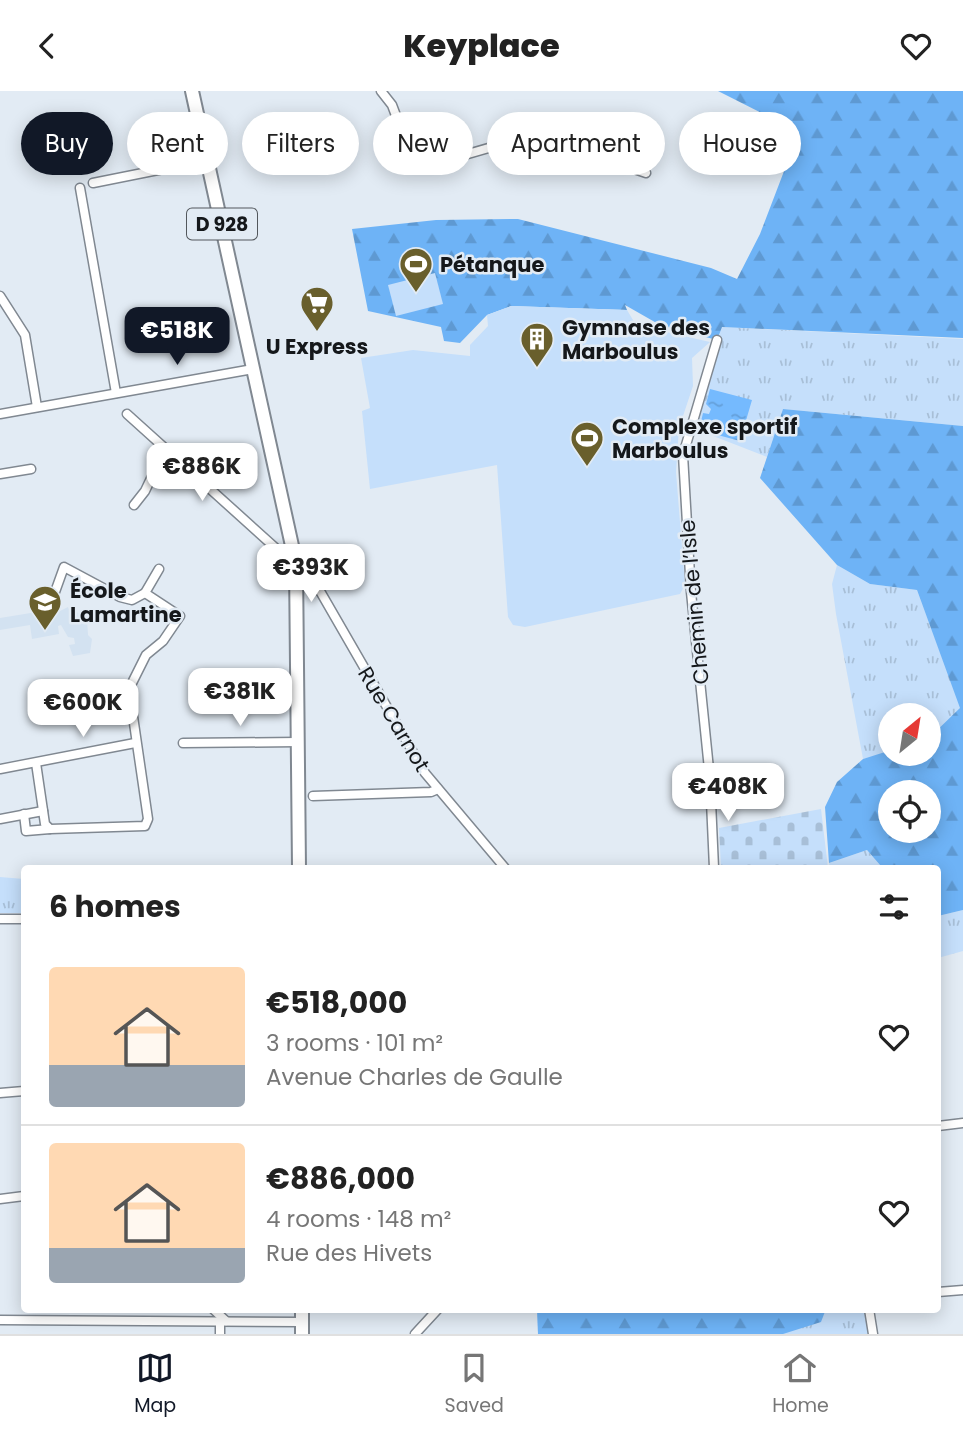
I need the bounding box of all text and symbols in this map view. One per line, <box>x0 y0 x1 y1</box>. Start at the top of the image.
text: Keyplace <box>403 23 560 68</box>
icon: back <box>28 27 66 65</box>
icon: heart <box>897 27 935 65</box>
chip: Buy <box>21 112 113 175</box>
chip: Rent <box>127 112 228 175</box>
chip: Filters <box>242 112 359 175</box>
chip: New <box>373 112 473 175</box>
chip: Apartment <box>487 112 665 175</box>
chip: House <box>679 112 801 175</box>
road number: D 928 <box>187 209 257 239</box>
sports icon: Pétanque <box>397 245 435 294</box>
place label: Pétanque <box>440 250 544 279</box>
supermarket icon: U Express <box>298 284 336 333</box>
pin: €518K <box>128 307 226 367</box>
place label: Gymnase des Marboulus <box>562 313 710 366</box>
text: €518K <box>141 314 213 346</box>
building icon: Gymnase des Marboulus <box>518 320 556 369</box>
place label: U Express <box>266 332 368 361</box>
place label: Complexe sportif Marboulus <box>612 412 798 465</box>
sports icon: Complexe sportif Marboulus <box>568 419 606 468</box>
pin: €886K <box>153 443 251 503</box>
text: €886K <box>163 450 241 482</box>
street label: Chemin de l’Isle <box>672 518 716 686</box>
pin: €393K <box>262 545 360 604</box>
text: €393K <box>273 551 349 583</box>
place label: École Lamartine <box>70 576 182 629</box>
school or university icon: École Lamartine <box>26 583 64 632</box>
street label: Rue Carnot <box>351 661 437 777</box>
pin: €381K <box>191 669 289 728</box>
text: €381K <box>204 675 276 707</box>
pin: €600K <box>34 679 132 739</box>
text: €600K <box>44 686 122 718</box>
north arrow <box>878 703 942 767</box>
map controls <box>878 703 941 843</box>
pin: €408K <box>679 763 777 823</box>
text: €408K <box>688 770 768 802</box>
button: locate <box>878 780 941 843</box>
text: 6 homes <box>49 885 181 928</box>
icon: filters <box>875 888 913 926</box>
text: €518,000 <box>266 981 407 1024</box>
icon: home <box>105 995 189 1079</box>
icon: heart <box>875 1018 913 1056</box>
text: 3 rooms · 101 m² <box>266 1027 443 1059</box>
text: Avenue Charles de Gaulle <box>266 1061 563 1093</box>
text: €886,000 <box>266 1157 415 1200</box>
icon: home <box>105 1171 189 1255</box>
icon: heart <box>875 1194 913 1232</box>
text: 4 rooms · 148 m² <box>266 1203 451 1235</box>
text: Rue des Hivets <box>266 1237 432 1269</box>
tab: Map <box>134 1349 176 1420</box>
tab: Saved <box>445 1349 504 1420</box>
tab: Home <box>772 1349 829 1420</box>

